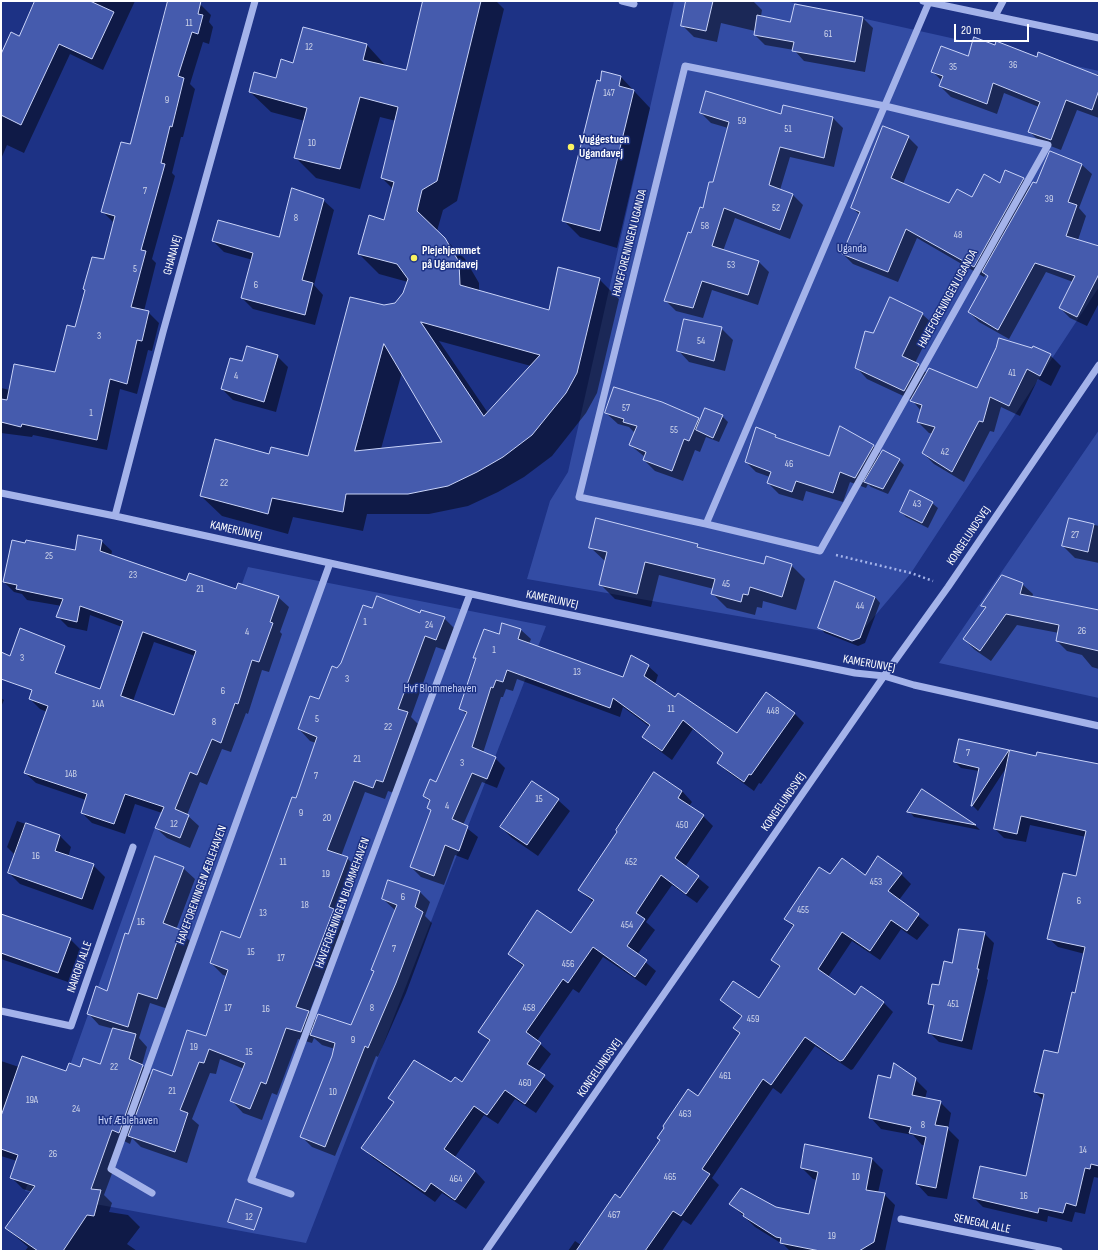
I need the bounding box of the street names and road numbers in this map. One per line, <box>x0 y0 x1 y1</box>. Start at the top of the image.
street label: HAVEFORENINGEN UGANDA <box>610 188 650 298</box>
street label: GHANAVEJ <box>161 233 185 277</box>
street label: HAVEFORENINGEN UGANDA <box>915 247 981 351</box>
street label: KONGELUNDSVEJ <box>944 504 994 568</box>
street label: KAMERUNVEJ <box>209 518 263 544</box>
street label: KAMERUNVEJ <box>525 587 579 613</box>
street label: KAMERUNVEJ <box>842 652 896 676</box>
street label: KONGELUNDSVEJ <box>759 770 809 834</box>
street label: HAVEFORENINGEN ÆBLEHAVEN <box>174 824 230 946</box>
street label: HAVEFORENINGEN BLOMMEHAVEN <box>313 836 373 970</box>
street label: NAIROBI ALLE <box>64 939 96 995</box>
street label: KONGELUNDSVEJ <box>575 1036 625 1100</box>
street label: SENEGAL ALLE <box>952 1211 1012 1237</box>

